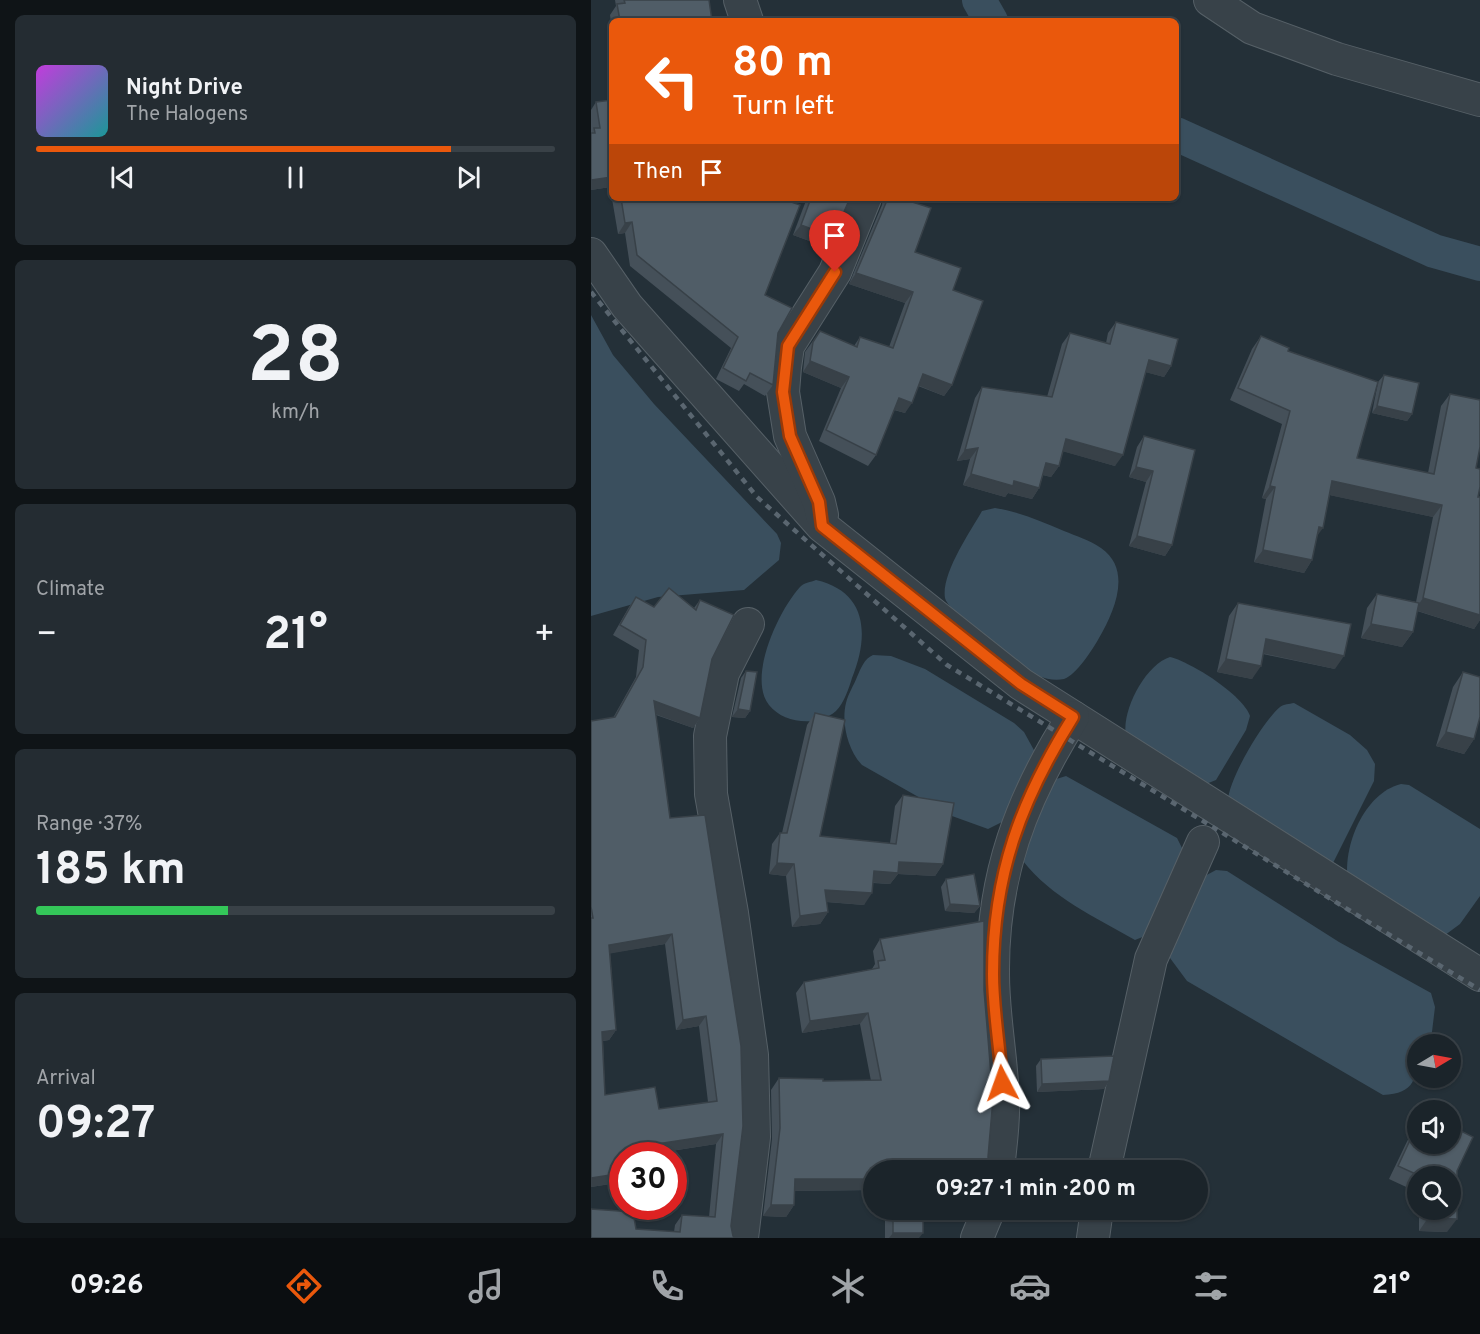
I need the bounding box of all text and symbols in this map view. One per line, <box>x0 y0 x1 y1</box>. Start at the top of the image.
text: 80 m <box>732 38 833 91</box>
icon: left <box>633 42 711 120</box>
text: Night Drive <box>126 75 243 102</box>
text: Turn left <box>732 90 834 124</box>
text: The Halogens <box>126 102 248 128</box>
icon: arrive <box>695 156 728 189</box>
text: Then <box>633 159 683 186</box>
icon: previous <box>106 161 139 194</box>
icon: pause <box>279 161 312 194</box>
icon: next <box>452 161 485 194</box>
pin <box>809 210 860 272</box>
icon: arrive <box>818 219 851 252</box>
text: 28 <box>247 311 344 410</box>
text: km/h <box>271 400 320 426</box>
text: Climate <box>36 577 105 603</box>
text: 21° <box>263 608 328 665</box>
text: − <box>36 615 57 657</box>
text: + <box>534 615 555 657</box>
text: Range · 37% <box>36 812 142 838</box>
text: 185 km <box>36 843 186 900</box>
north arrow <box>1407 1034 1461 1088</box>
map controls <box>1407 1034 1461 1220</box>
position arrow <box>970 1051 1034 1115</box>
text: Arrival <box>36 1066 96 1092</box>
text: 09:27 <box>36 1097 155 1154</box>
button: sound <box>1407 1100 1461 1154</box>
speed limit sign: 30 <box>609 1142 687 1220</box>
button: search <box>1407 1166 1461 1220</box>
text: 09:27 · 1 min · 200 m <box>935 1176 1136 1203</box>
icon: directions <box>283 1265 325 1307</box>
icon: music <box>465 1265 507 1307</box>
icon: phone <box>646 1265 688 1307</box>
icon: climate <box>827 1265 869 1307</box>
icon: car <box>1009 1265 1051 1307</box>
icon: filters <box>1190 1265 1232 1307</box>
text: 09:26 <box>70 1269 144 1303</box>
text: 21° <box>1372 1269 1410 1303</box>

